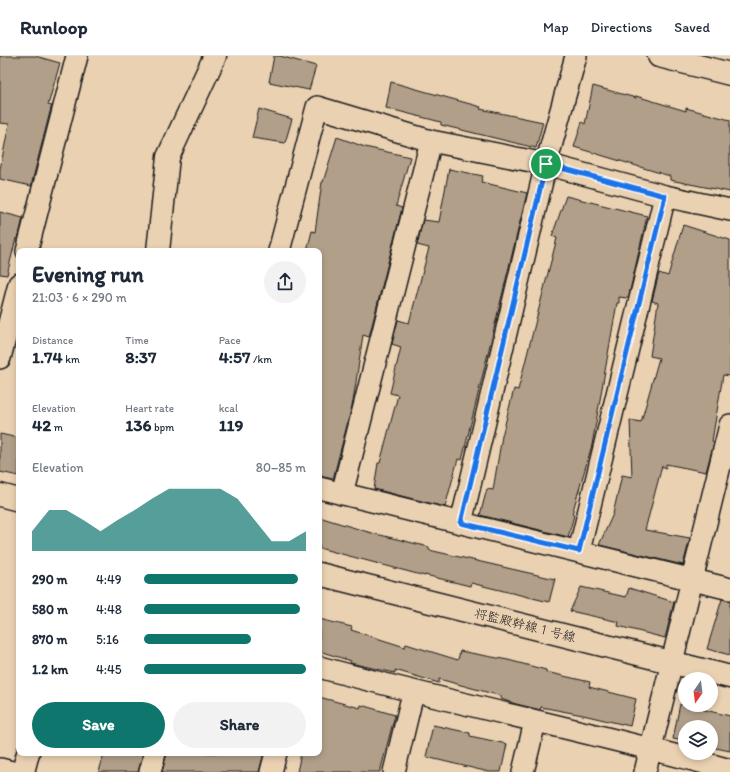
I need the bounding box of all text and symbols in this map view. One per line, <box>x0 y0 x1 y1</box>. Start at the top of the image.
text: Runloop <box>20 16 87 39</box>
text: Map <box>543 19 569 36</box>
text: Directions <box>591 19 652 36</box>
text: Saved <box>674 19 710 36</box>
pin <box>529 147 563 181</box>
icon: arrive <box>535 153 557 175</box>
text: Evening run <box>32 261 144 288</box>
button: share <box>264 261 306 303</box>
text: 21:03 · 6 × 290 m <box>32 290 127 305</box>
text: Distance <box>32 334 73 347</box>
text: Time <box>125 334 149 347</box>
text: Pace <box>219 334 241 347</box>
text: 1.74 <box>32 347 63 367</box>
text: 8:37 <box>125 347 157 367</box>
text: 4:57 <box>219 347 250 367</box>
text: km <box>63 353 80 366</box>
text: /km <box>250 353 272 366</box>
text: Elevation <box>32 402 76 415</box>
text: Heart rate <box>125 402 174 415</box>
text: kcal <box>219 402 238 415</box>
text: 42 <box>32 415 51 435</box>
text: 136 <box>125 415 151 435</box>
text: 119 <box>219 415 243 435</box>
text: m <box>51 421 63 434</box>
text: bpm <box>151 421 174 434</box>
text: Elevation <box>32 460 84 475</box>
text: 80–85 m <box>256 460 306 475</box>
text: 290 m <box>32 572 68 587</box>
text: 4:49 <box>96 572 122 587</box>
text: 580 m <box>32 602 68 617</box>
text: 4:48 <box>96 602 122 617</box>
street label: 将監殿幹線１号線 <box>473 605 578 645</box>
text: 870 m <box>32 632 67 647</box>
text: 5:16 <box>96 632 119 647</box>
text: 1.2 km <box>32 662 68 677</box>
text: 4:45 <box>96 662 122 677</box>
north arrow <box>678 672 718 712</box>
map controls <box>678 672 718 760</box>
button: Save <box>32 702 165 748</box>
button: Share <box>173 702 306 748</box>
button: layers <box>678 720 718 760</box>

